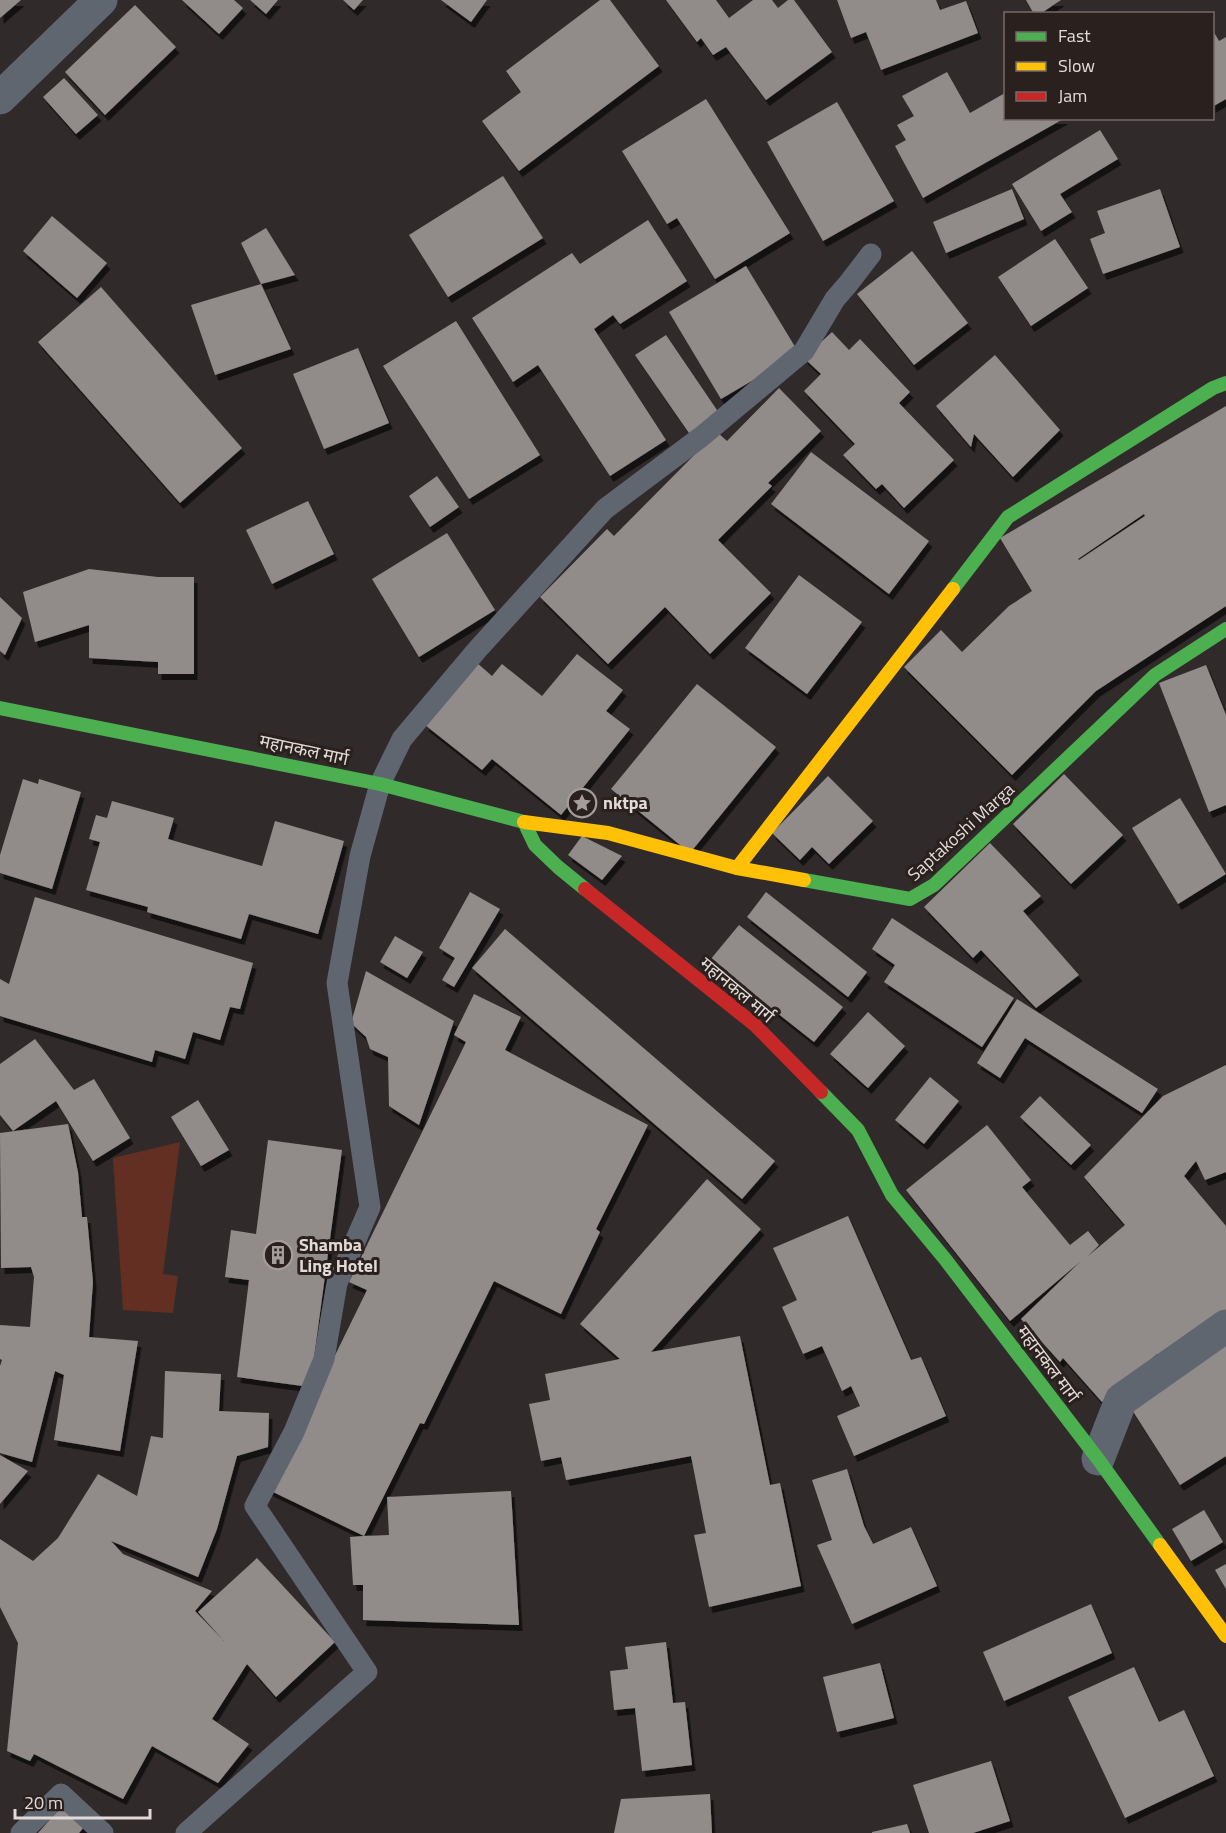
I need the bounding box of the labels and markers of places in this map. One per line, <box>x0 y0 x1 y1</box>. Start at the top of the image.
place icon: nktpa <box>566 787 598 819</box>
place label: nktpa <box>603 789 648 816</box>
place label: Shamba Ling Hotel <box>299 1231 378 1279</box>
building icon: Shamba Ling Hotel <box>262 1239 294 1271</box>

